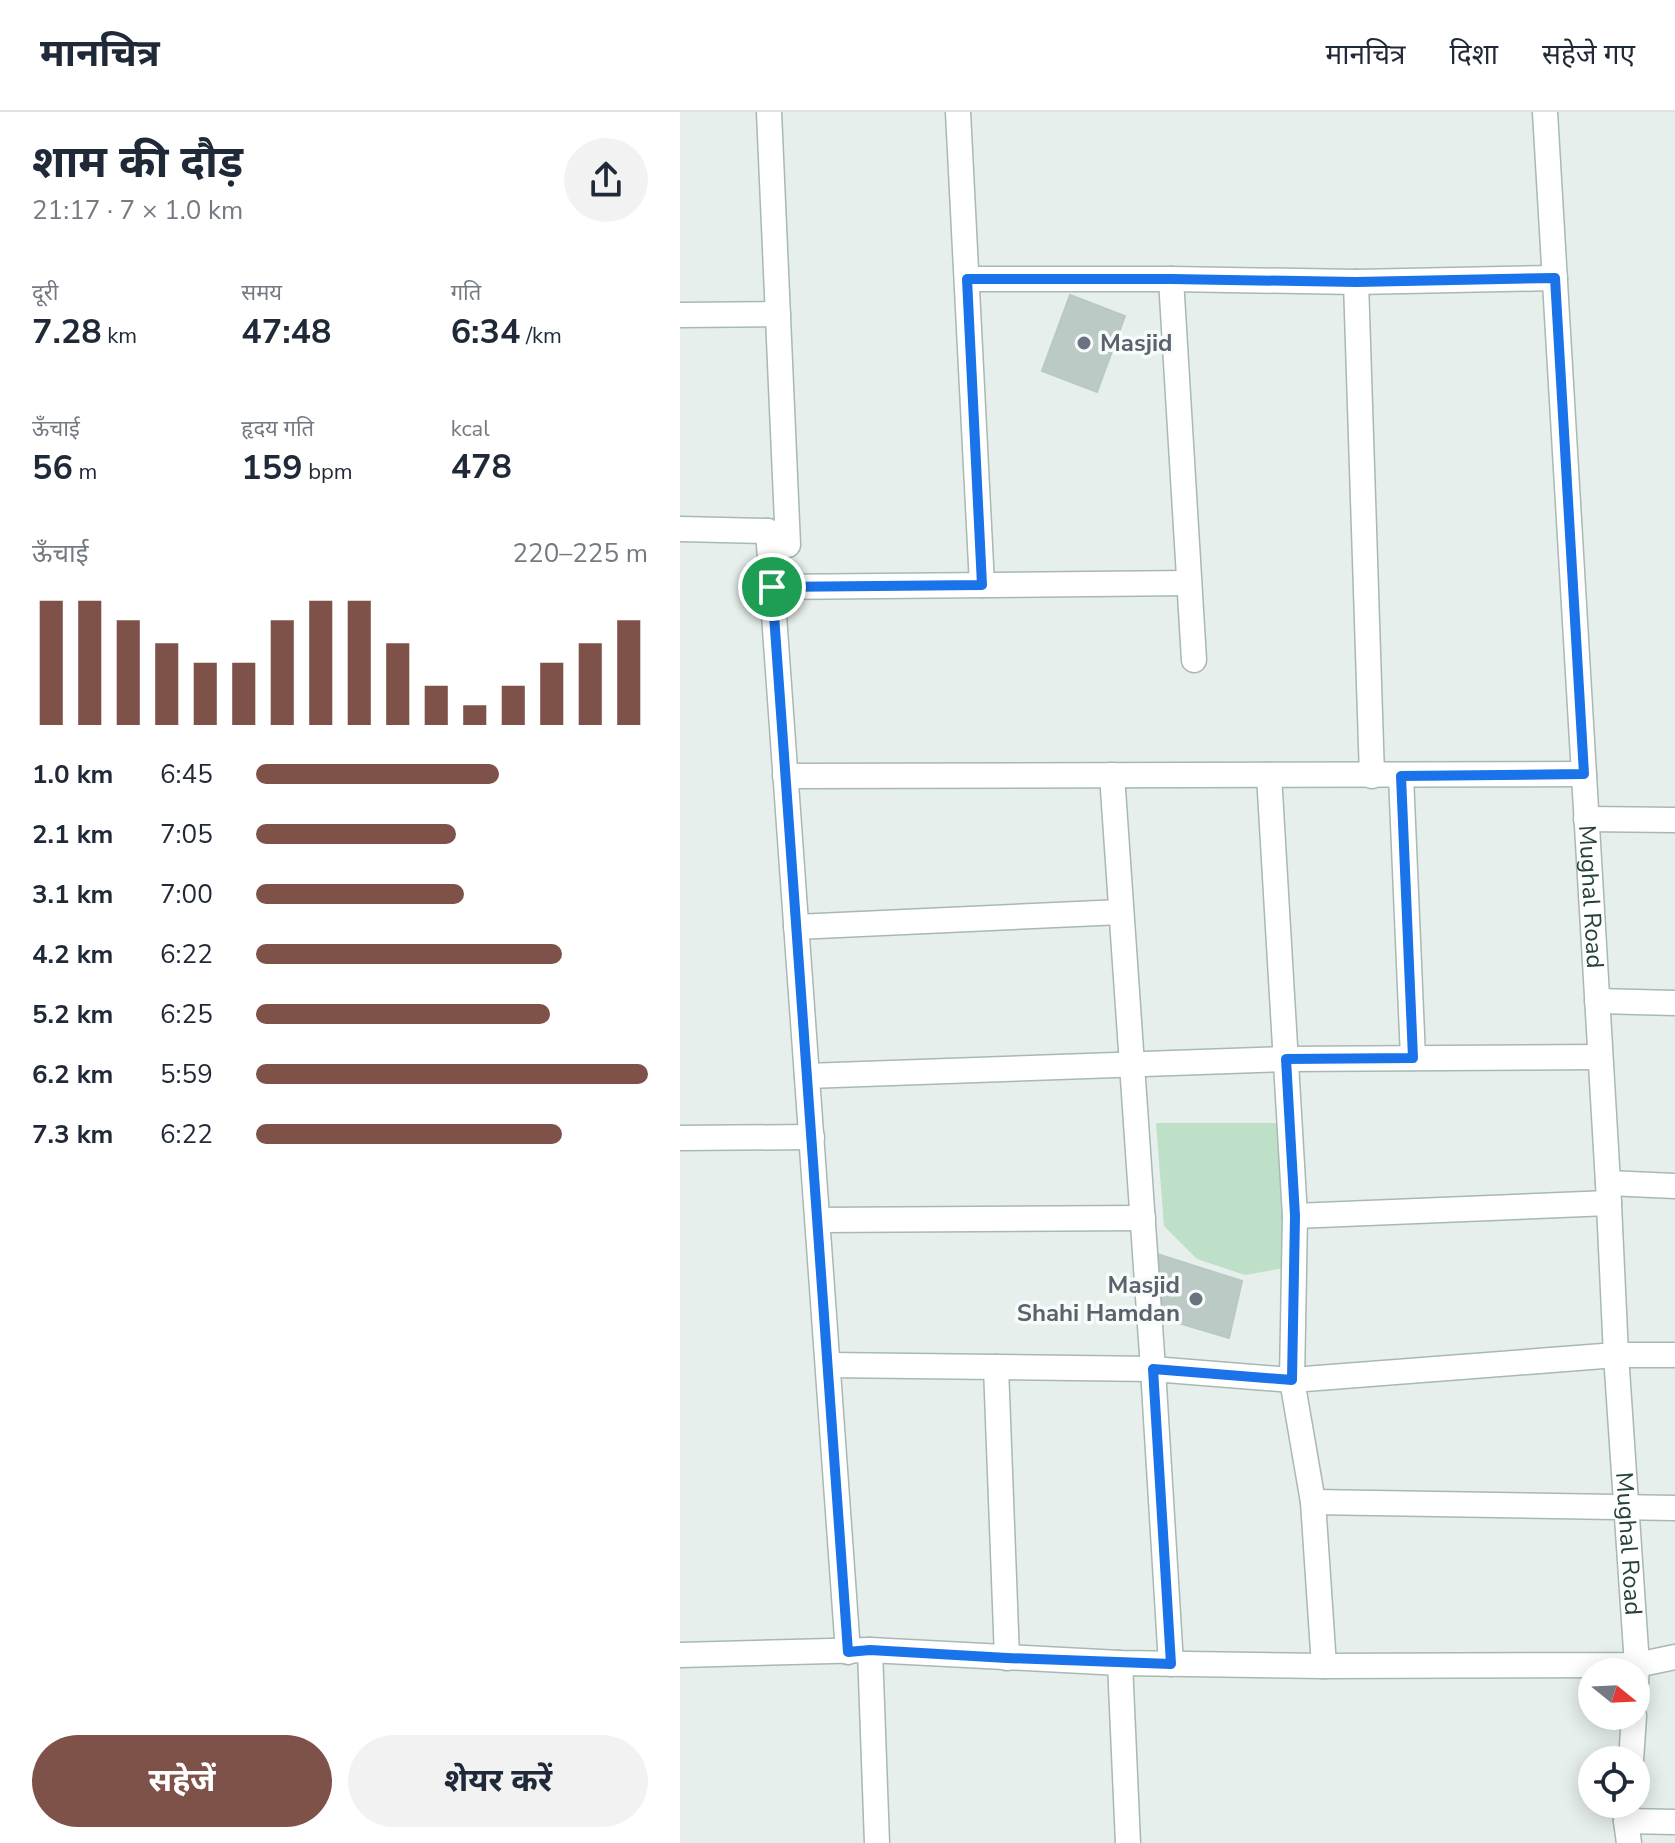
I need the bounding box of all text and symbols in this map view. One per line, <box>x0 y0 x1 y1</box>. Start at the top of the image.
text: मानचित्र <box>40 28 160 79</box>
text: मानचित्र <box>1326 36 1406 74</box>
text: दिशा <box>1450 36 1498 74</box>
text: सहेजे गए <box>1542 36 1635 74</box>
text: शाम की दौड़ <box>32 133 243 193</box>
button: share <box>564 138 648 222</box>
text: 21:17 · 7 × 1.0 km <box>32 193 243 228</box>
text: दूरी <box>32 278 58 308</box>
text: समय <box>241 278 282 308</box>
text: गति <box>451 278 481 308</box>
text: 7.28 <box>32 309 102 355</box>
text: 47:48 <box>241 309 331 355</box>
text: 6:34 <box>451 309 520 355</box>
text: km <box>102 321 137 351</box>
text: /km <box>520 321 562 351</box>
place label: Masjid <box>1100 327 1172 359</box>
marker: Masjid <box>1075 334 1093 352</box>
text: ऊँचाई <box>32 414 80 444</box>
text: हृदय गति <box>241 414 314 444</box>
text: kcal <box>451 414 490 444</box>
text: 478 <box>451 444 512 490</box>
text: 56 <box>32 445 73 491</box>
text: 159 <box>241 445 303 491</box>
text: m <box>73 457 97 487</box>
text: bpm <box>303 457 353 487</box>
text: ऊँचाई <box>32 536 88 571</box>
text: 220–225 m <box>512 536 648 571</box>
pin <box>738 553 806 621</box>
icon: arrive <box>750 565 794 609</box>
text: 1.0 km <box>32 757 113 792</box>
text: 6:45 <box>160 757 213 792</box>
text: 2.1 km <box>32 817 113 852</box>
text: 7:05 <box>160 817 213 852</box>
street label: Mughal Road <box>1571 824 1611 969</box>
text: 3.1 km <box>32 877 113 912</box>
text: 7:00 <box>160 877 213 912</box>
text: 4.2 km <box>32 937 113 972</box>
text: 6:22 <box>160 937 213 972</box>
text: 5.2 km <box>32 997 113 1032</box>
text: 6:25 <box>160 997 213 1032</box>
text: 6.2 km <box>32 1057 113 1092</box>
text: 5:59 <box>160 1057 213 1092</box>
text: 7.3 km <box>32 1117 113 1152</box>
text: 6:22 <box>160 1117 213 1152</box>
place label: Masjid Shahi Hamdan <box>1017 1269 1180 1329</box>
marker: Masjid Shahi Hamdan <box>1187 1290 1205 1308</box>
street label: Mughal Road <box>1608 1471 1650 1616</box>
north arrow <box>1578 1658 1650 1730</box>
map controls <box>1578 1658 1650 1818</box>
button: सहेजें <box>32 1735 332 1827</box>
button: शेयर करें <box>348 1735 648 1827</box>
button: locate <box>1578 1746 1650 1818</box>

